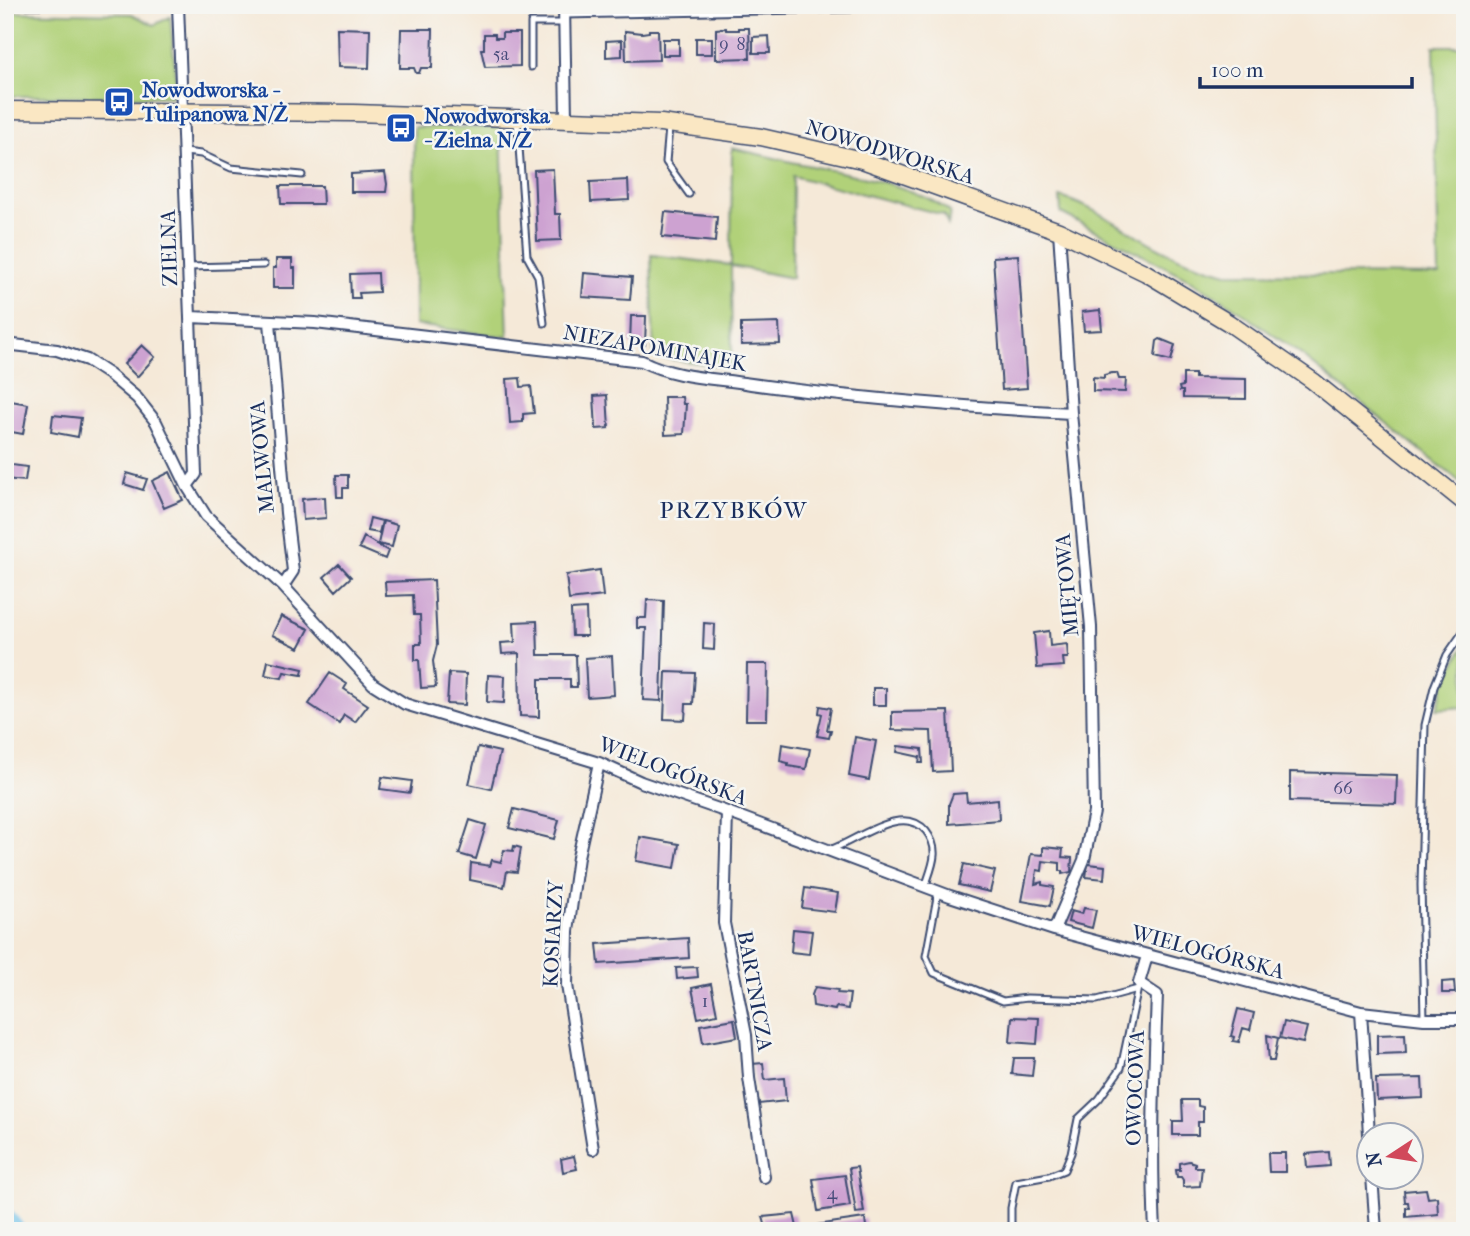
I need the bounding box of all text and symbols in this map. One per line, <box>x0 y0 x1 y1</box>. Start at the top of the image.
house number: 9 <box>719 34 729 55</box>
house number: 8 <box>736 34 746 55</box>
house number: 5a <box>493 44 510 65</box>
scale bar <box>1200 46 1412 90</box>
text: 100 m <box>1211 58 1264 82</box>
place label: Nowodworska - Tulipanowa N/Ż <box>141 78 289 126</box>
bus stop icon: Nowodworska - Tulipanowa N/Ż <box>102 85 136 119</box>
place label: Nowodworska - Zielna N/Ż <box>424 104 551 152</box>
bus stop icon: Nowodworska - Zielna N/Ż <box>384 111 418 145</box>
street label: NOWODWORSKA <box>803 115 978 189</box>
street label: ZIELNA <box>156 209 182 287</box>
street label: NIEZAPOMINAJEK <box>561 320 750 376</box>
street label: MALWOWA <box>245 399 279 514</box>
district label: PRZYBKÓW <box>660 496 808 524</box>
street label: MIĘTOWA <box>1051 532 1083 638</box>
street label: WIELOGÓRSKA <box>594 730 751 810</box>
house number: 66 <box>1333 778 1353 799</box>
street label: KOSIARZY <box>538 879 568 988</box>
street label: WIELOGÓRSKA <box>1128 919 1288 984</box>
street label: BARTNICZA <box>733 929 777 1053</box>
house number: 1 <box>702 991 708 1012</box>
street label: OWOCOWA <box>1121 1029 1149 1146</box>
north arrow <box>1354 1120 1424 1190</box>
text: N <box>1362 1149 1387 1169</box>
house number: 4 <box>827 1183 838 1204</box>

